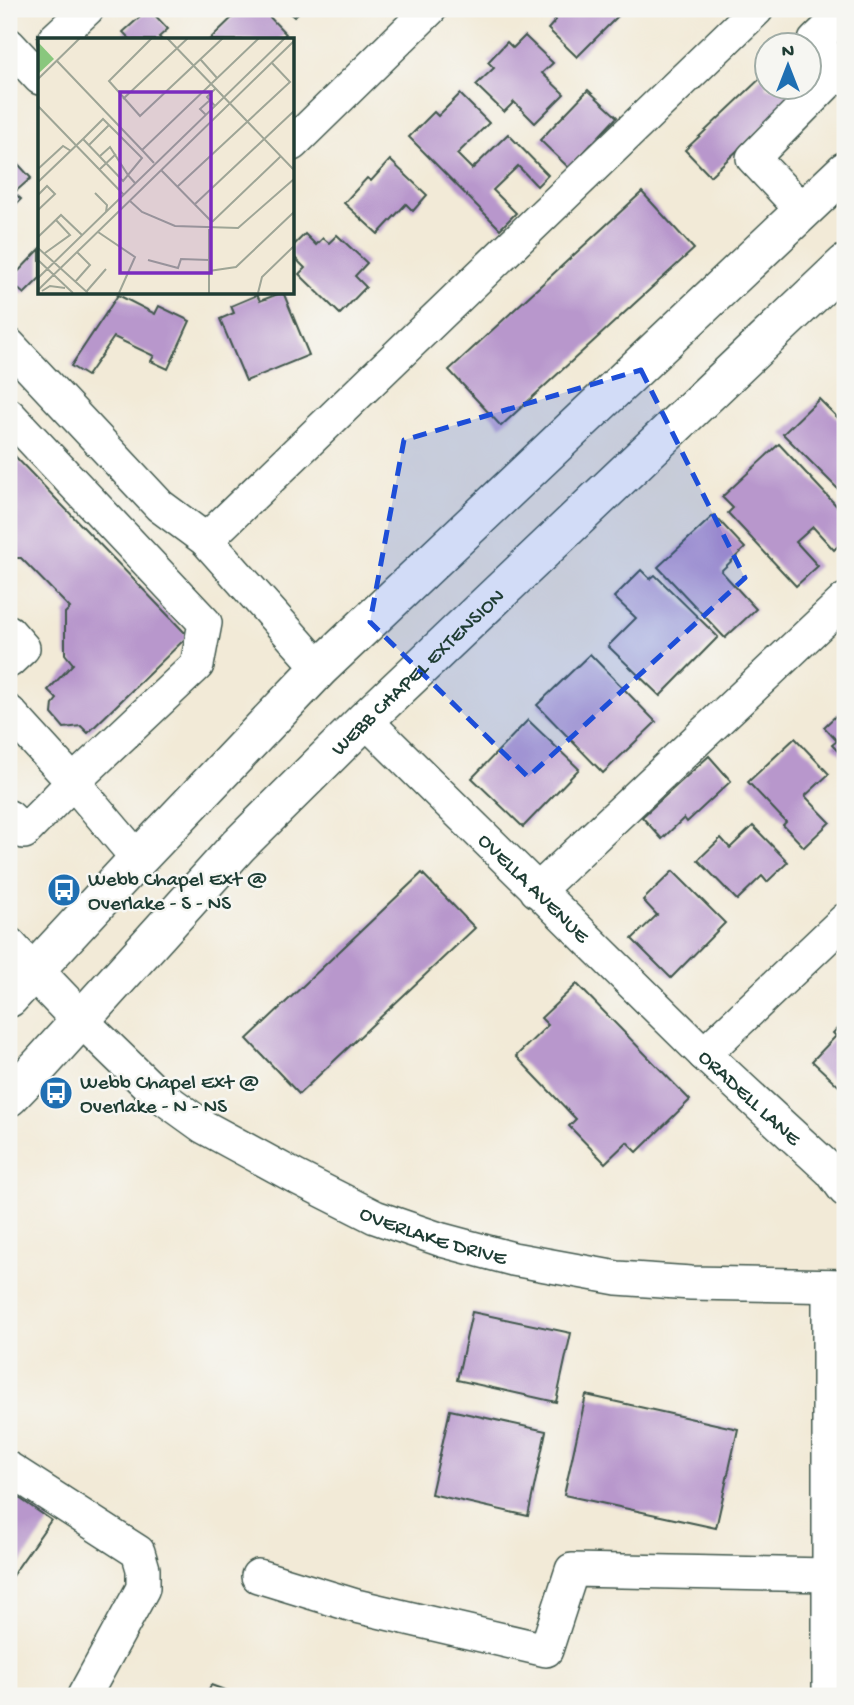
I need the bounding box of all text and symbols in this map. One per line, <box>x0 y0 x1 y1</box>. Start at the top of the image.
north arrow <box>752 32 822 102</box>
inset map <box>38 38 294 294</box>
text: N <box>782 41 794 64</box>
street label: WEBB CHAPEL EXTENSION <box>327 585 511 762</box>
street label: OVELLA AVENUE <box>471 829 594 950</box>
place label: Webb Chapel Ext @ Overlake - S - NS <box>88 869 267 918</box>
bus stop icon: Webb Chapel Ext @ Overlake - S - NS <box>45 871 83 909</box>
street label: ORADELL LANE <box>692 1046 805 1153</box>
place label: Webb Chapel Ext @ Overlake - N - NS <box>80 1072 259 1121</box>
bus stop icon: Webb Chapel Ext @ Overlake - N - NS <box>37 1074 75 1112</box>
street label: OVERLAKE DRIVE <box>354 1202 510 1273</box>

